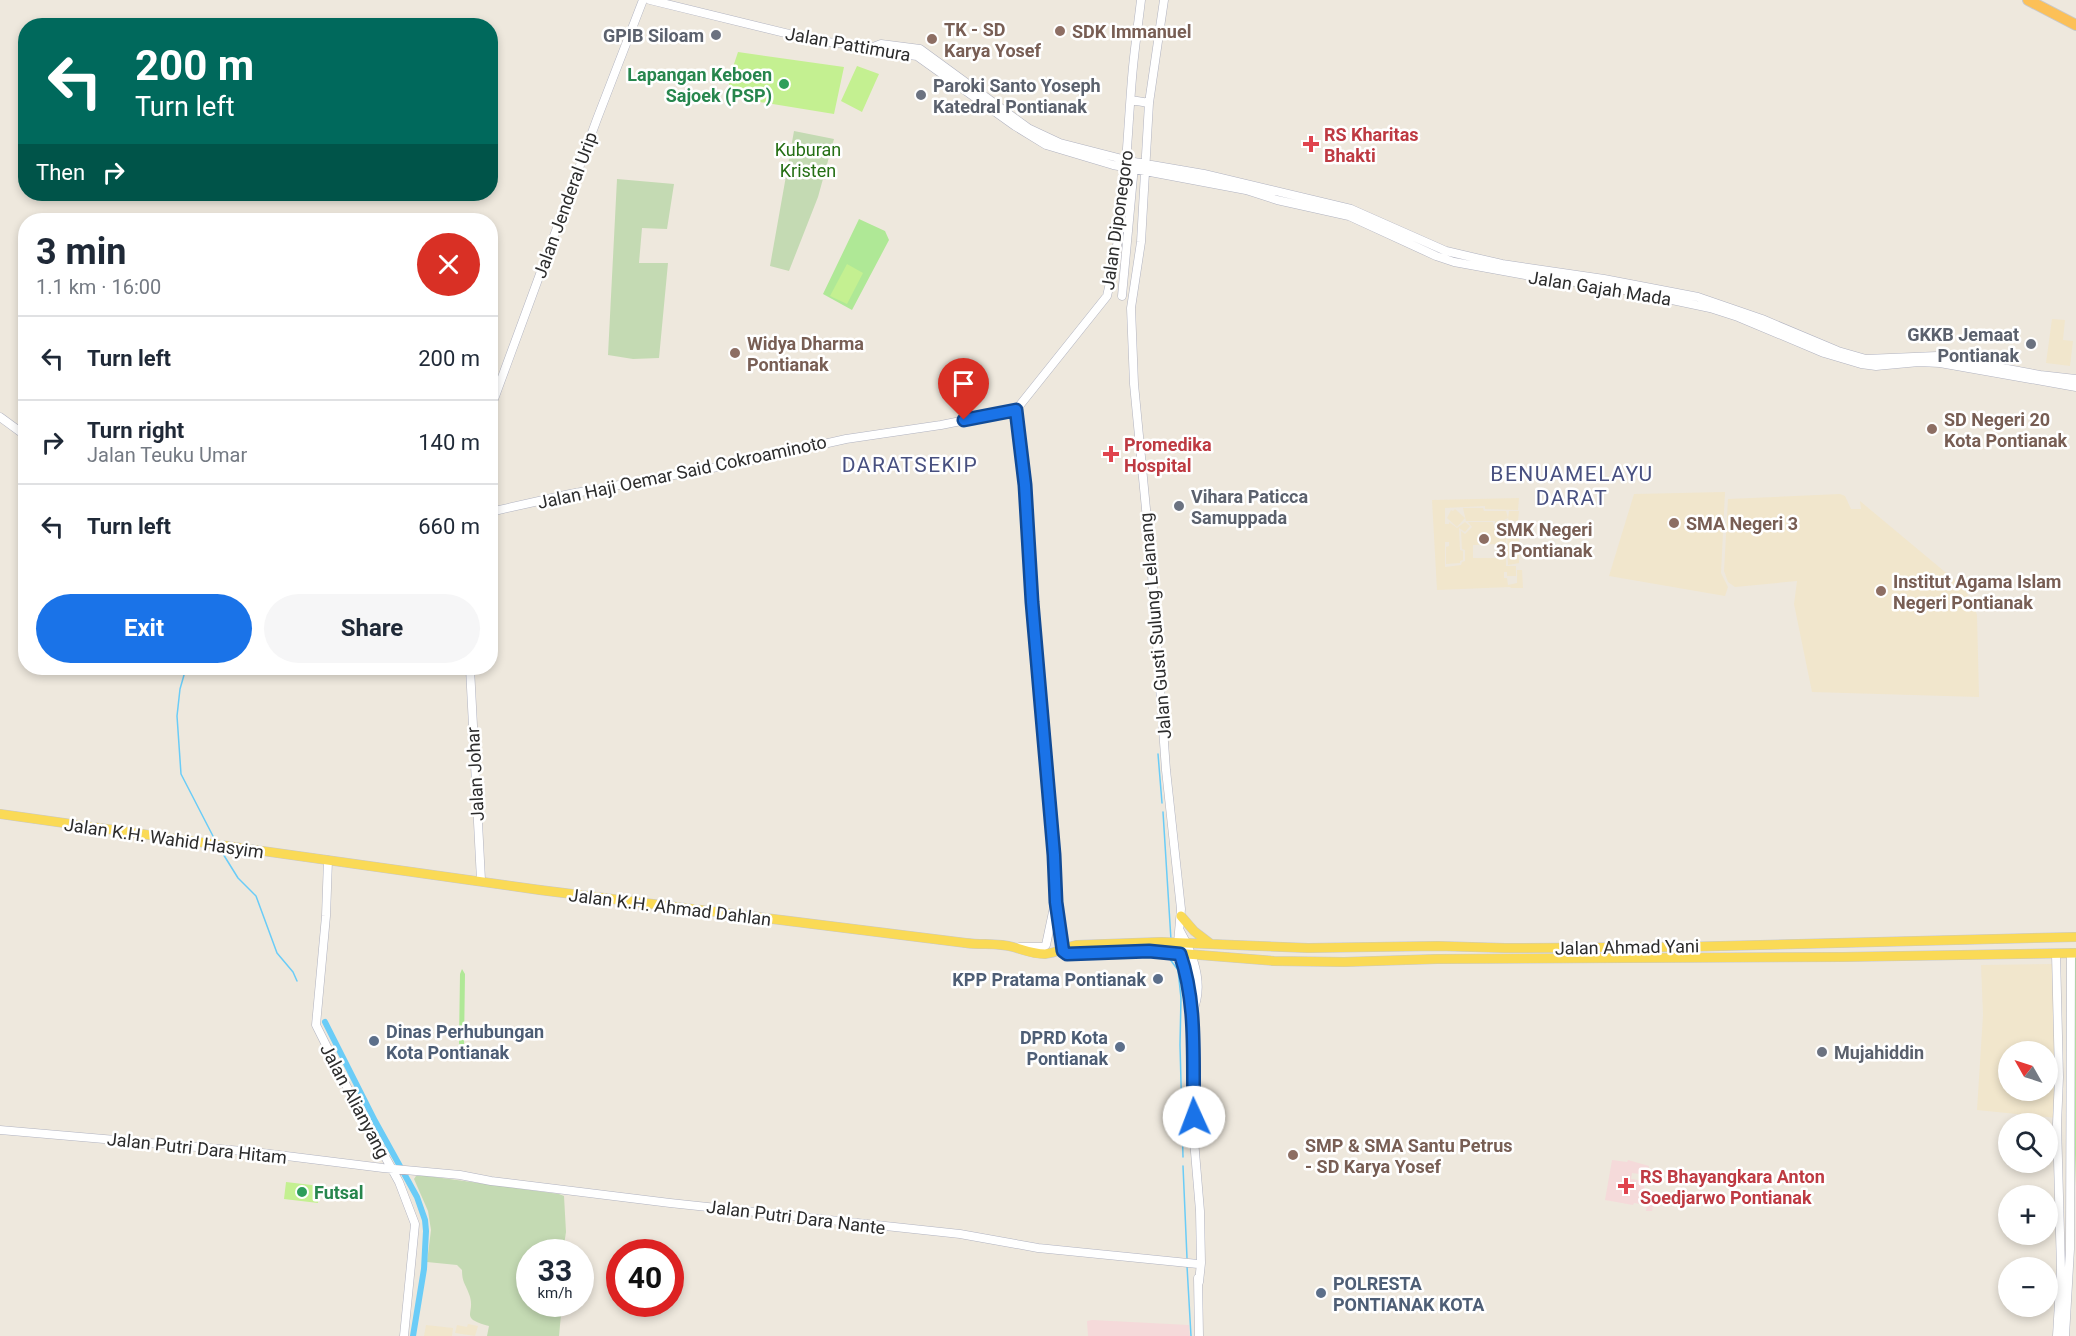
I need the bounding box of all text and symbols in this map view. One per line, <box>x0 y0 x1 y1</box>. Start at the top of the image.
place label: TK - SD Karya Yosef <box>944 19 1042 61</box>
place label: SDK Immanuel <box>1072 21 1191 42</box>
street label: Jalan Pattimura <box>784 23 912 65</box>
marker: SDK Immanuel <box>1053 24 1067 38</box>
place label: GPIB Siloam <box>603 25 704 46</box>
marker: GPIB Siloam <box>709 28 723 42</box>
marker: TK - SD Karya Yosef <box>925 32 939 46</box>
text: 200 m <box>135 41 254 90</box>
icon: left <box>36 42 114 120</box>
place label: Lapangan Keboen Sajoek (PSP) <box>627 64 772 107</box>
place label: Paroki Santo Yoseph Katedral Pontianak <box>933 75 1101 117</box>
marker: Lapangan Keboen Sajoek (PSP) <box>777 77 791 91</box>
marker: Paroki Santo Yoseph Katedral Pontianak <box>914 88 928 102</box>
text: Turn left <box>135 91 235 123</box>
place label: RS Kharitas Bhakti <box>1324 124 1419 166</box>
street label: Jalan Jenderal Urip <box>529 129 601 281</box>
marker: RS Kharitas Bhakti <box>1302 135 1320 153</box>
park label: Kuburan Kristen <box>775 139 841 181</box>
street label: Jalan Diponegoro <box>1097 149 1137 291</box>
icon: right <box>97 156 130 189</box>
text: Then <box>36 160 85 185</box>
text: 3 min <box>36 231 127 273</box>
button: close <box>417 233 480 296</box>
street label: Jalan Gajah Mada <box>1527 266 1673 310</box>
text: 1.1 km · 16:00 <box>36 275 161 299</box>
place label: GKKB Jemaat Pontianak <box>1907 324 2019 366</box>
place label: Widya Dharma Pontianak <box>747 333 864 375</box>
marker: GKKB Jemaat Pontianak <box>2024 337 2038 351</box>
icon: left <box>36 342 69 375</box>
text: Turn left <box>87 346 171 371</box>
text: 200 m <box>418 346 480 371</box>
marker: Widya Dharma Pontianak <box>728 346 742 360</box>
pin <box>938 358 989 420</box>
icon: arrive <box>947 367 980 400</box>
place label: SD Negeri 20 Kota Pontianak <box>1944 409 2068 451</box>
text: Turn right <box>87 418 184 443</box>
marker: SD Negeri 20 Kota Pontianak <box>1925 422 1939 436</box>
icon: right <box>36 426 69 459</box>
text: 140 m <box>418 430 480 455</box>
street label: Jalan Haji Oemar Said Cokroaminoto <box>536 431 828 513</box>
place label: Promedika Hospital <box>1124 434 1212 476</box>
text: Jalan Teuku Umar <box>87 443 247 467</box>
marker: Promedika Hospital <box>1102 445 1120 463</box>
district label: DARATSEKIP <box>842 453 978 477</box>
district label: BENUAMELAYU DARAT <box>1490 462 1654 510</box>
place label: Vihara Paticca Samuppada <box>1191 486 1308 528</box>
marker: Vihara Paticca Samuppada <box>1172 499 1186 513</box>
icon: left <box>36 510 69 543</box>
street label: Jalan Gusti Sulung Lelanang <box>1135 512 1175 740</box>
place label: SMA Negeri 3 <box>1686 513 1798 534</box>
text: Turn left <box>87 514 171 539</box>
text: 660 m <box>418 514 480 539</box>
marker: SMA Negeri 3 <box>1667 516 1681 530</box>
place label: SMK Negeri 3 Pontianak <box>1496 519 1593 561</box>
marker: SMK Negeri 3 Pontianak <box>1477 532 1491 546</box>
place label: Institut Agama Islam Negeri Pontianak <box>1893 571 2061 613</box>
marker: Institut Agama Islam Negeri Pontianak <box>1874 584 1888 598</box>
button: Exit <box>36 594 252 663</box>
button: Share <box>264 594 480 663</box>
street label: Jalan Johar <box>462 726 488 822</box>
street label: Jalan K.H. Wahid Hasyim <box>63 814 265 862</box>
street label: Jalan K.H. Ahmad Dahlan <box>568 884 772 930</box>
street label: Jalan Ahmad Yani <box>1555 935 1699 959</box>
place label: KPP Pratama Pontianak <box>952 969 1146 990</box>
marker: KPP Pratama Pontianak <box>1151 972 1165 986</box>
place label: Dinas Perhubungan Kota Pontianak <box>386 1021 544 1063</box>
place label: DPRD Kota Pontianak <box>1020 1027 1108 1069</box>
marker: Dinas Perhubungan Kota Pontianak <box>367 1034 381 1048</box>
street label: Jalan Alianyang <box>316 1040 394 1162</box>
marker: DPRD Kota Pontianak <box>1113 1040 1127 1054</box>
north arrow <box>1998 1041 2058 1101</box>
map controls <box>1998 1041 2058 1317</box>
place label: Mujahiddin <box>1834 1042 1924 1063</box>
marker: Mujahiddin <box>1815 1045 1829 1059</box>
position arrow <box>1162 1085 1226 1149</box>
button: search <box>1998 1113 2058 1173</box>
street label: Jalan Putri Dara Hitam <box>106 1128 288 1168</box>
place label: SMP & SMA Santu Petrus - SD Karya Yosef <box>1305 1135 1512 1177</box>
marker: SMP & SMA Santu Petrus - SD Karya Yosef <box>1286 1148 1300 1162</box>
place label: RS Bhayangkara Anton Soedjarwo Pontianak <box>1640 1166 1825 1208</box>
marker: RS Bhayangkara Anton Soedjarwo Pontianak <box>1617 1177 1635 1195</box>
place label: Futsal <box>314 1182 364 1203</box>
marker: Futsal <box>295 1185 309 1199</box>
button: + <box>1998 1185 2058 1245</box>
street label: Jalan Putri Dara Nante <box>705 1196 887 1238</box>
speed limit sign: 40 <box>606 1239 684 1317</box>
text: 33 <box>538 1253 572 1288</box>
button: − <box>1998 1257 2058 1317</box>
place label: POLRESTA PONTIANAK KOTA <box>1333 1273 1485 1315</box>
text: km/h <box>537 1284 573 1302</box>
marker: POLRESTA PONTIANAK KOTA <box>1314 1286 1328 1300</box>

